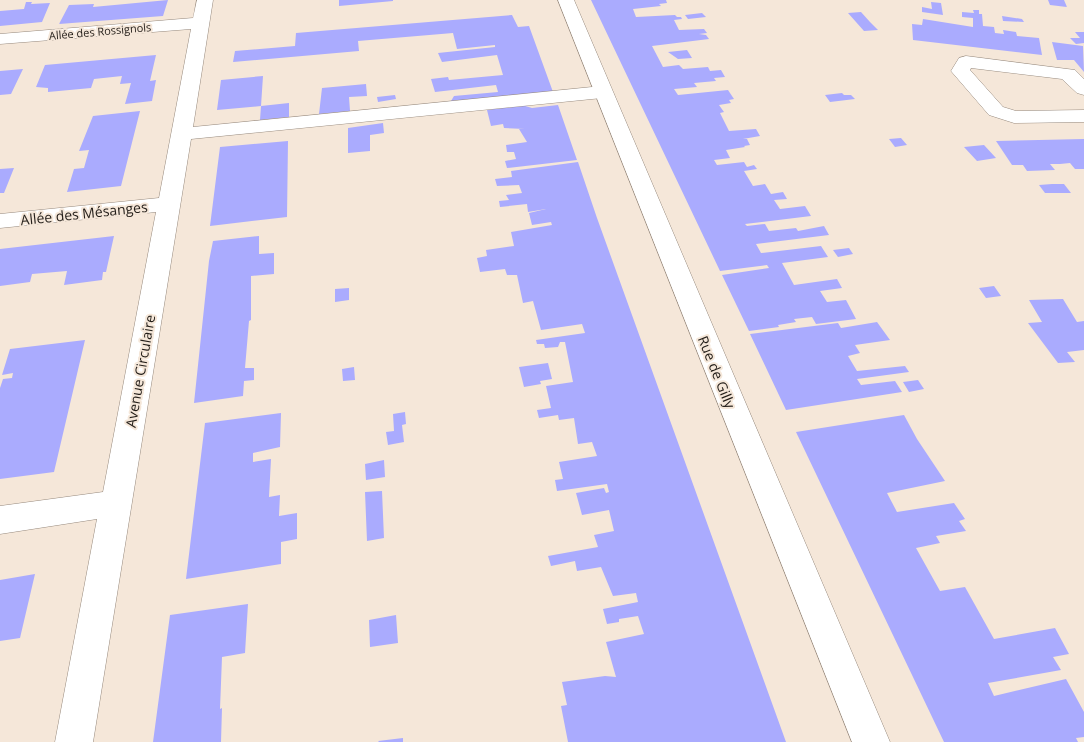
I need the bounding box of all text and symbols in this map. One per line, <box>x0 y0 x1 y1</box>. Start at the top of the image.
street label: Allée des Rossignols <box>48 19 152 43</box>
street label: Allée des Mésanges <box>20 197 149 229</box>
street label: Avenue Circulaire <box>121 313 159 429</box>
street label: Rue de Gilly <box>694 333 741 412</box>

